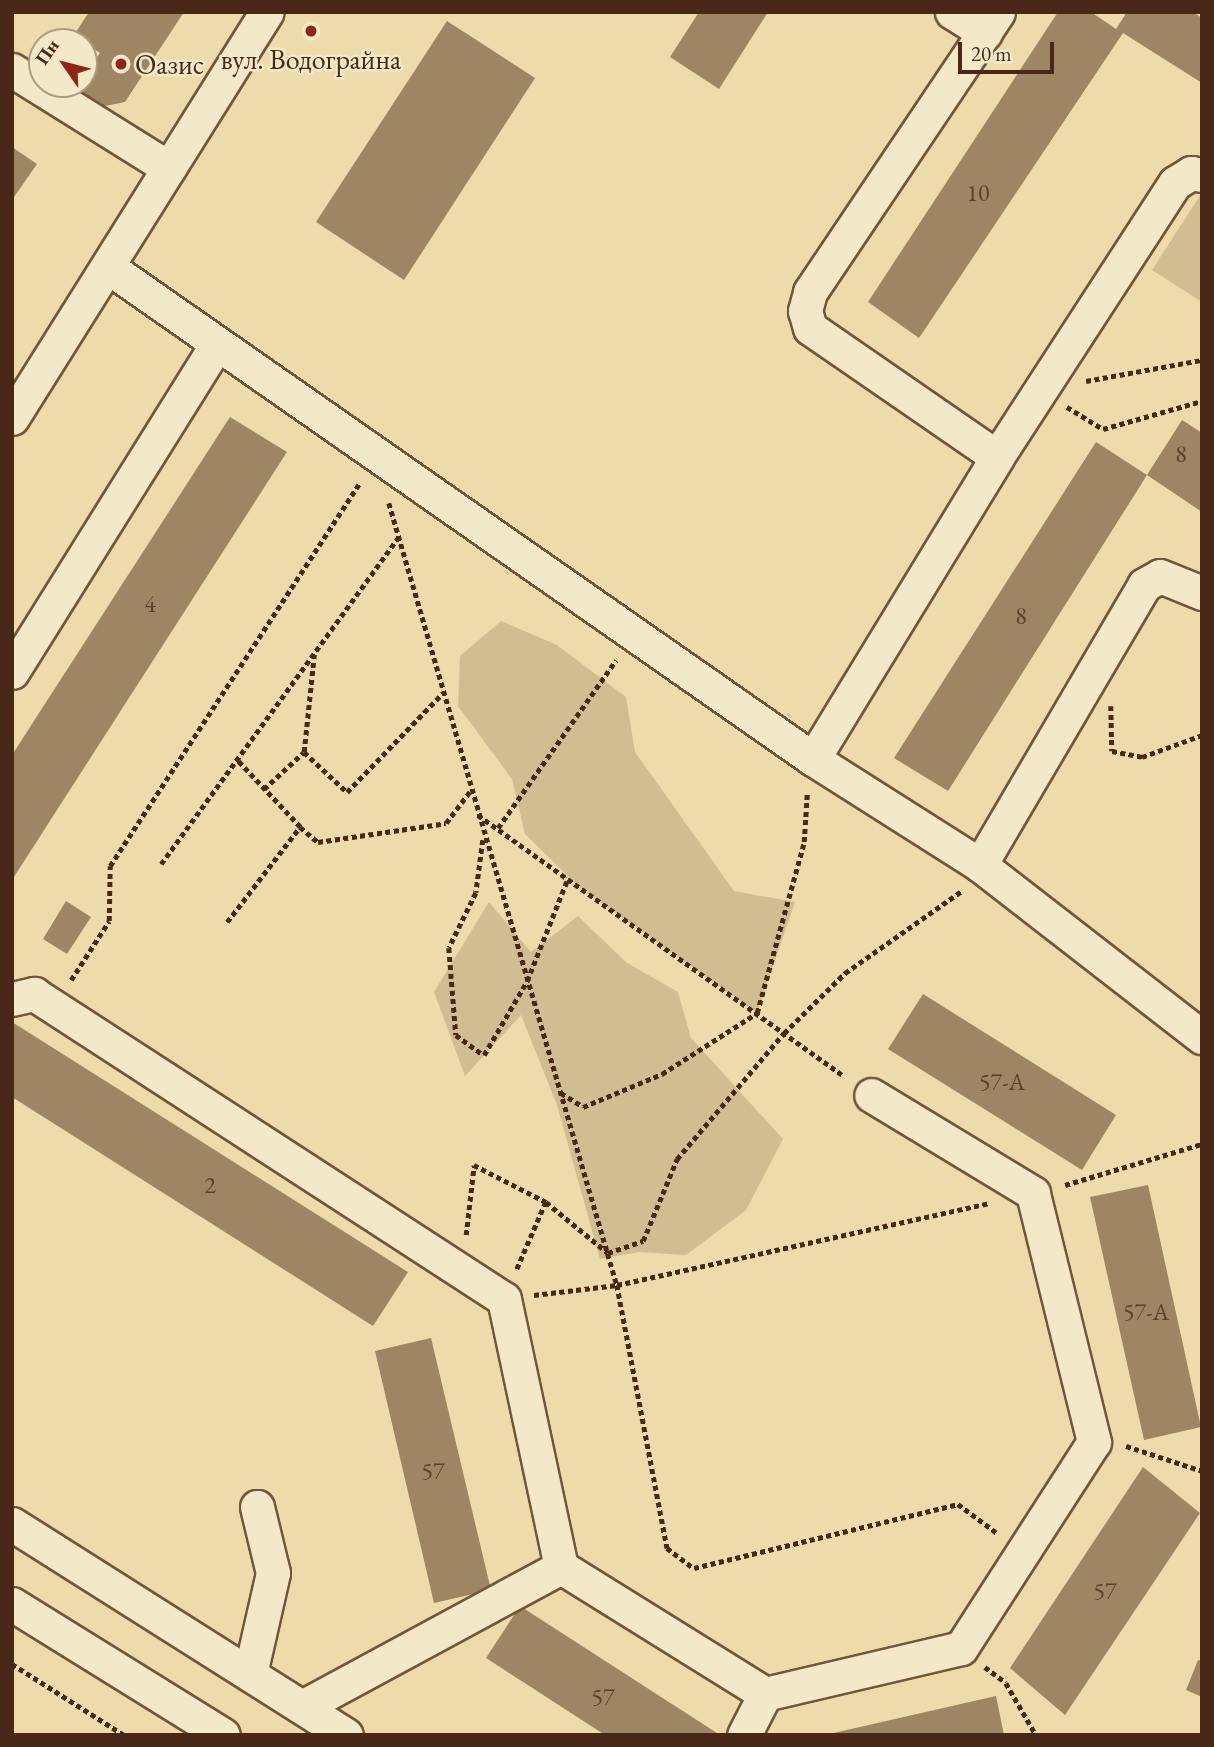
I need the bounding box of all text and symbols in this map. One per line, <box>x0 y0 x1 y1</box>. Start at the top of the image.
marker: вул. Водограйна <box>303 23 319 39</box>
north arrow <box>28 28 98 98</box>
scale bar <box>962 28 1058 72</box>
text: Пн <box>29 34 65 70</box>
text: 20 m <box>971 40 1012 67</box>
place label: вул. Водограйна <box>221 42 401 76</box>
place label: Оазис <box>135 47 204 81</box>
marker: Оазис <box>113 56 129 72</box>
house number: 10 <box>966 179 990 207</box>
house number: 8 <box>1175 440 1187 468</box>
house number: 4 <box>144 590 156 618</box>
house number: 8 <box>1015 602 1027 630</box>
house number: 57-А <box>979 1068 1025 1096</box>
house number: 2 <box>204 1171 216 1199</box>
house number: 57-А <box>1123 1298 1169 1326</box>
house number: 57 <box>421 1457 445 1485</box>
house number: 57 <box>1093 1577 1117 1605</box>
house number: 57 <box>591 1683 615 1711</box>

